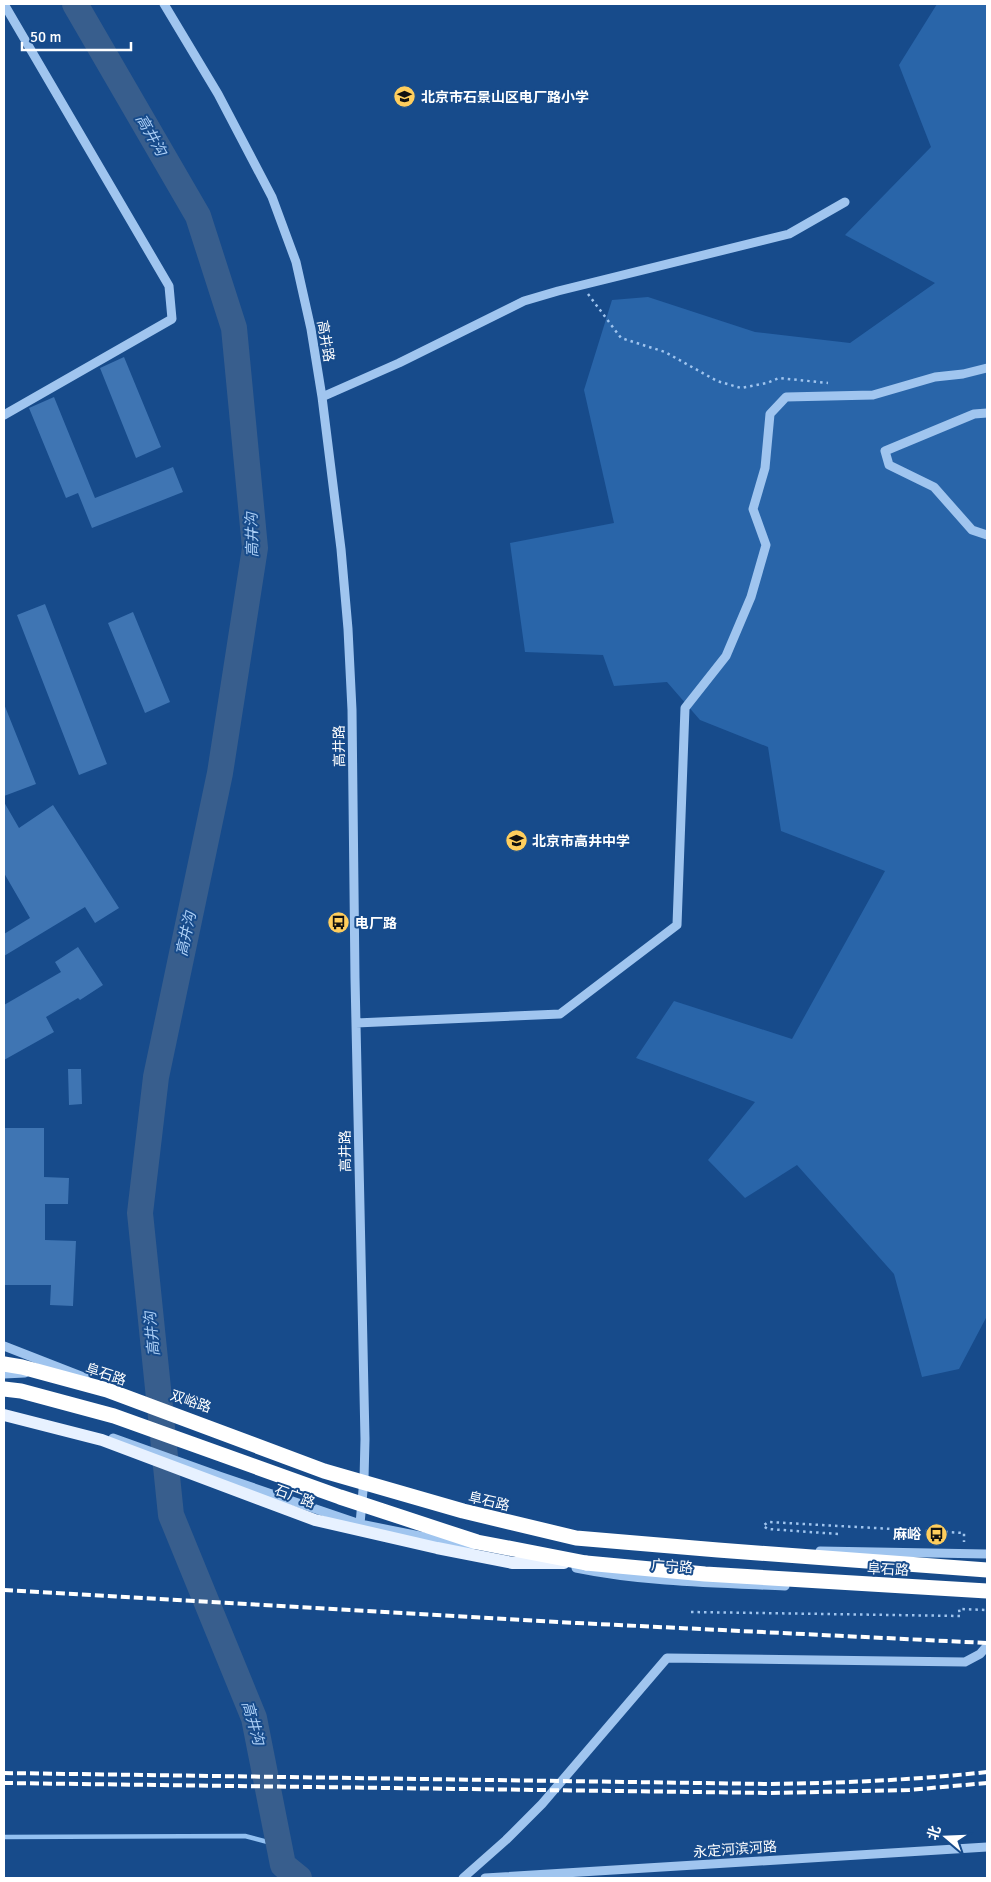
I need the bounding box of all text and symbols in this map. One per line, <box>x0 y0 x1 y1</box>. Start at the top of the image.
scale bar <box>22 20 131 52</box>
text: 50 m <box>30 28 61 46</box>
school or university icon: 北京市石景山区电厂路小学 <box>393 85 417 109</box>
place label: 北京市石景山区电厂路小学 <box>421 89 589 106</box>
water label: 高井沟 <box>132 111 171 161</box>
street label: 高井路 <box>313 319 338 363</box>
water label: 高井沟 <box>243 510 261 558</box>
street label: 高井路 <box>331 725 348 767</box>
school or university icon: 北京市高井中学 <box>504 829 528 853</box>
place label: 北京市高井中学 <box>532 833 630 850</box>
water label: 高井沟 <box>173 908 200 958</box>
bus stop icon: 电厂路 <box>327 911 351 935</box>
place label: 电厂路 <box>355 915 397 932</box>
street label: 高井路 <box>337 1130 354 1172</box>
water label: 高井沟 <box>140 1309 163 1357</box>
street label: 阜石路 <box>83 1360 128 1389</box>
street label: 双峪路 <box>168 1387 213 1416</box>
street label: 石广路 <box>272 1481 317 1512</box>
street label: 阜石路 <box>467 1488 511 1514</box>
bus stop icon: 麻峪 <box>925 1522 949 1546</box>
place label: 麻峪 <box>893 1526 921 1543</box>
street label: 广宁路 <box>650 1557 694 1576</box>
street label: 阜石路 <box>867 1560 909 1579</box>
water label: 高井沟 <box>238 1699 268 1749</box>
north arrow <box>921 1812 971 1862</box>
text: 北 <box>924 1824 944 1842</box>
street label: 永定河滨河路 <box>693 1838 778 1861</box>

